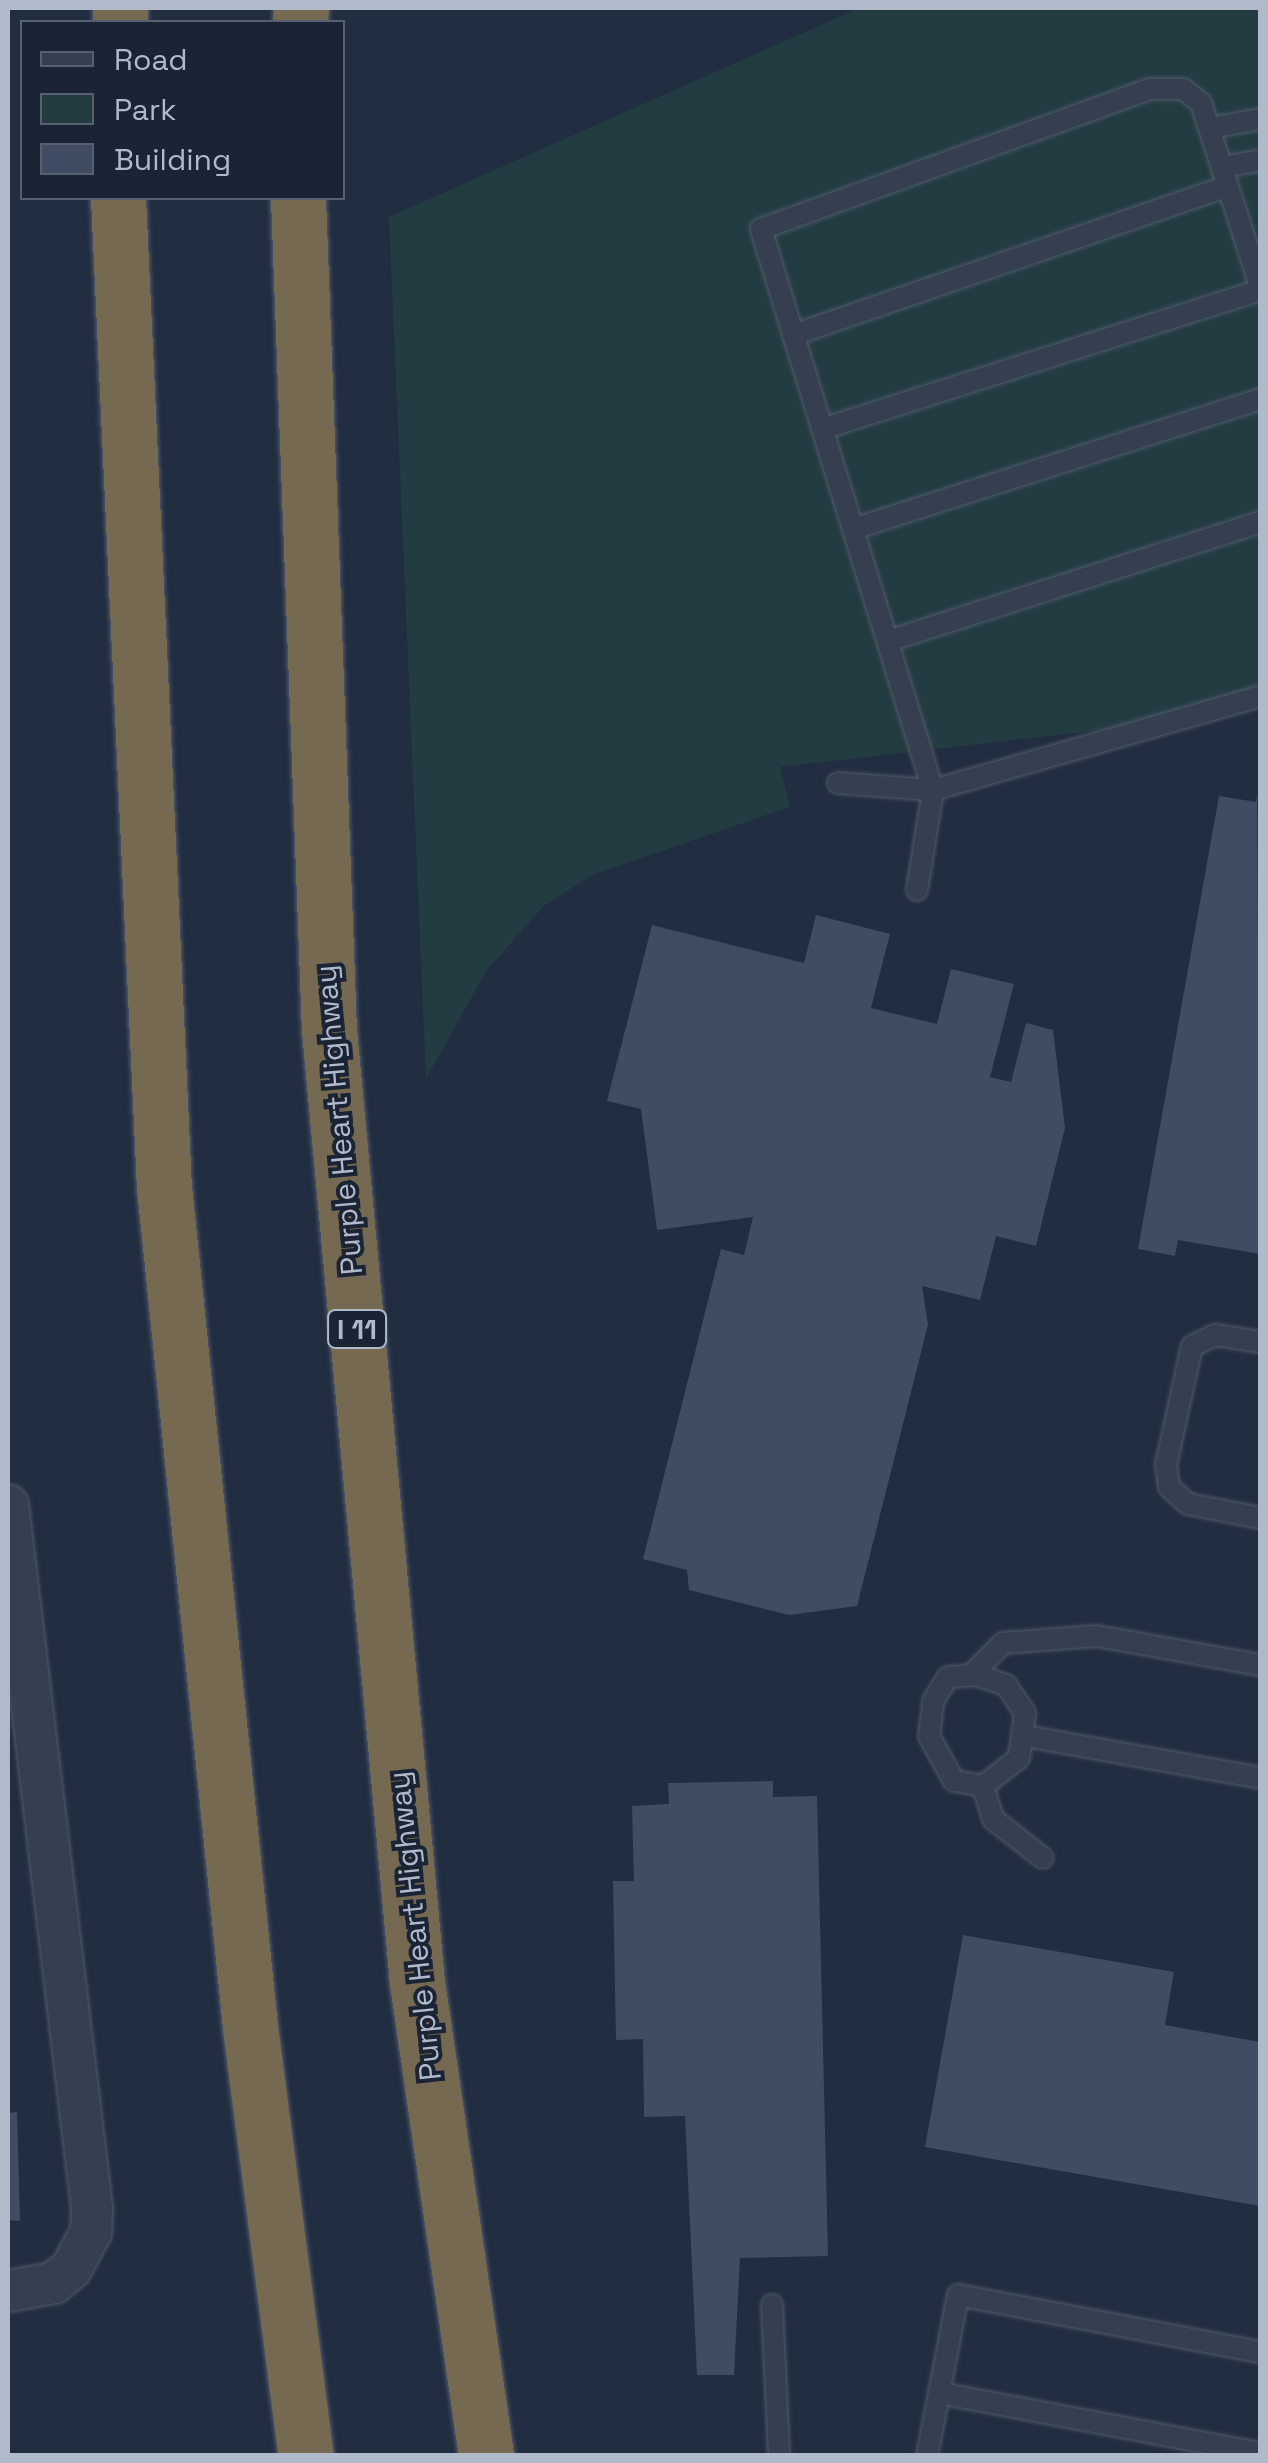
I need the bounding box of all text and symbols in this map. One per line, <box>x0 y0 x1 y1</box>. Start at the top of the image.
legend <box>20 20 345 200</box>
text: Road <box>114 40 188 79</box>
text: Park <box>114 90 176 129</box>
text: Building <box>114 140 231 179</box>
street label: Purple Heart Highway <box>308 964 370 1276</box>
road number: I 11 <box>327 1306 387 1352</box>
street label: Purple Heart Highway <box>381 1770 449 2082</box>

